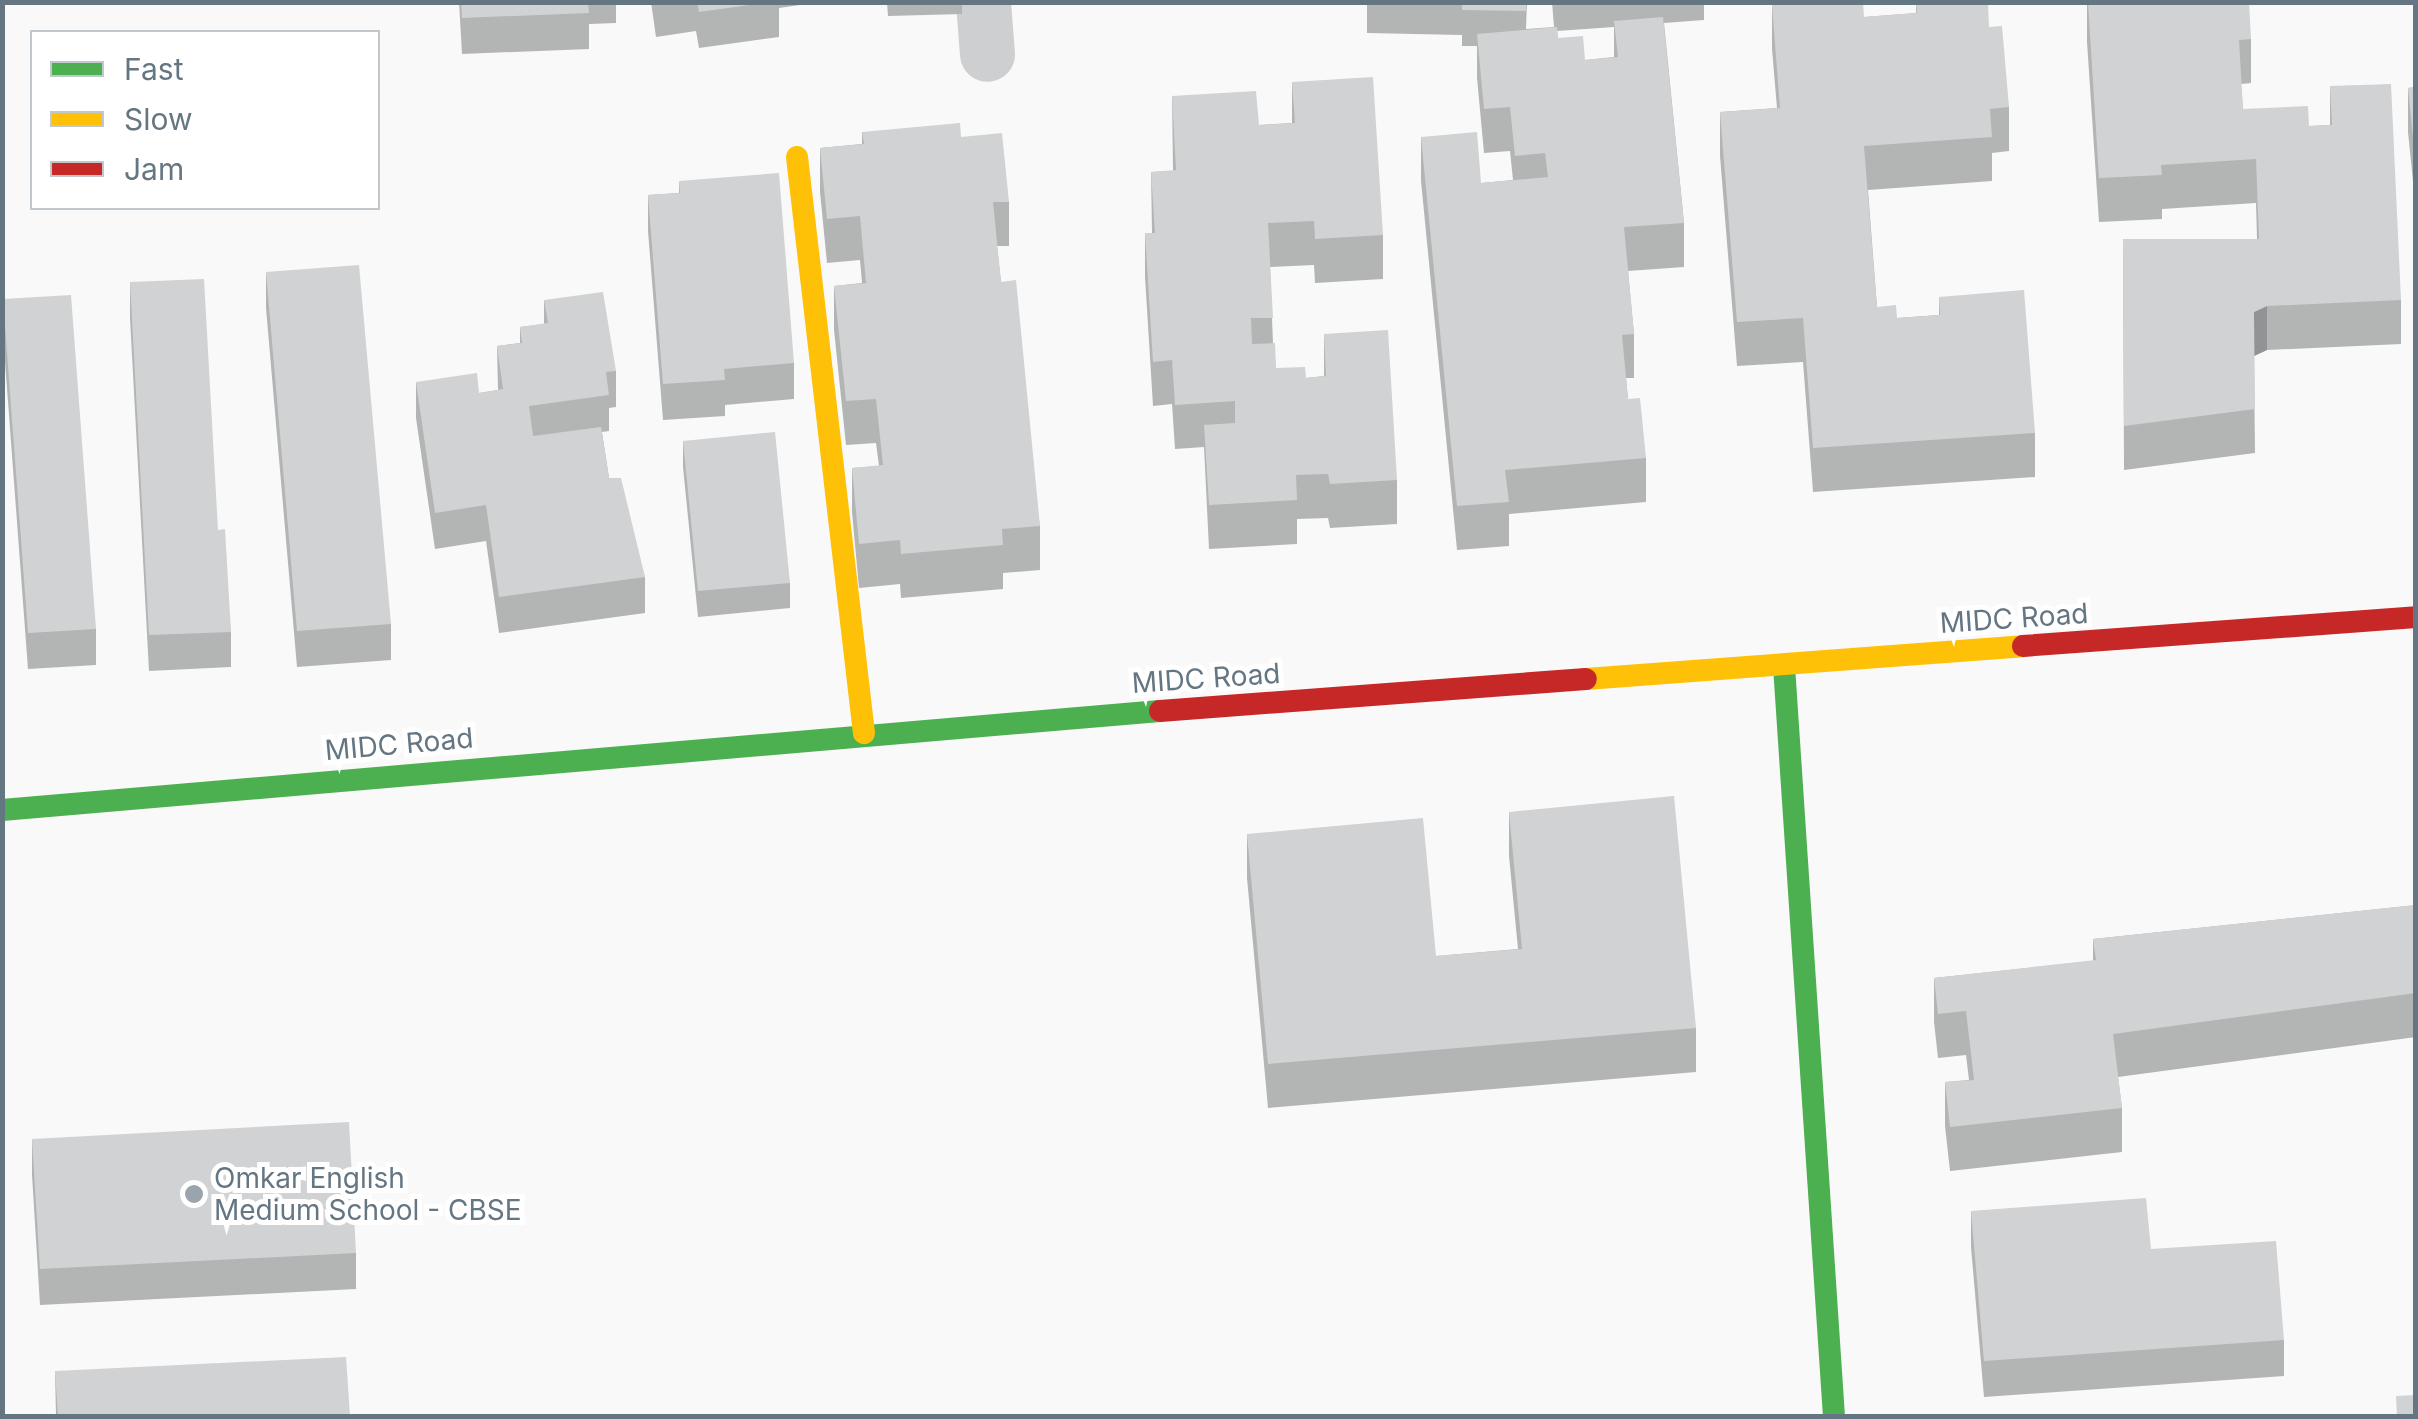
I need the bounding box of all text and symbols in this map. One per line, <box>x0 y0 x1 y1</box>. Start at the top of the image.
legend <box>30 30 380 210</box>
text: Fast <box>124 51 183 87</box>
text: Slow <box>124 101 193 137</box>
text: Jam <box>124 151 184 187</box>
street label: MIDC Road <box>1939 596 2089 640</box>
street label: MIDC Road <box>1131 656 1281 700</box>
street label: MIDC Road <box>323 721 475 767</box>
place label: Omkar English Medium School - CBSE <box>214 1161 522 1227</box>
marker: Omkar English Medium School - CBSE <box>183 1183 205 1205</box>

